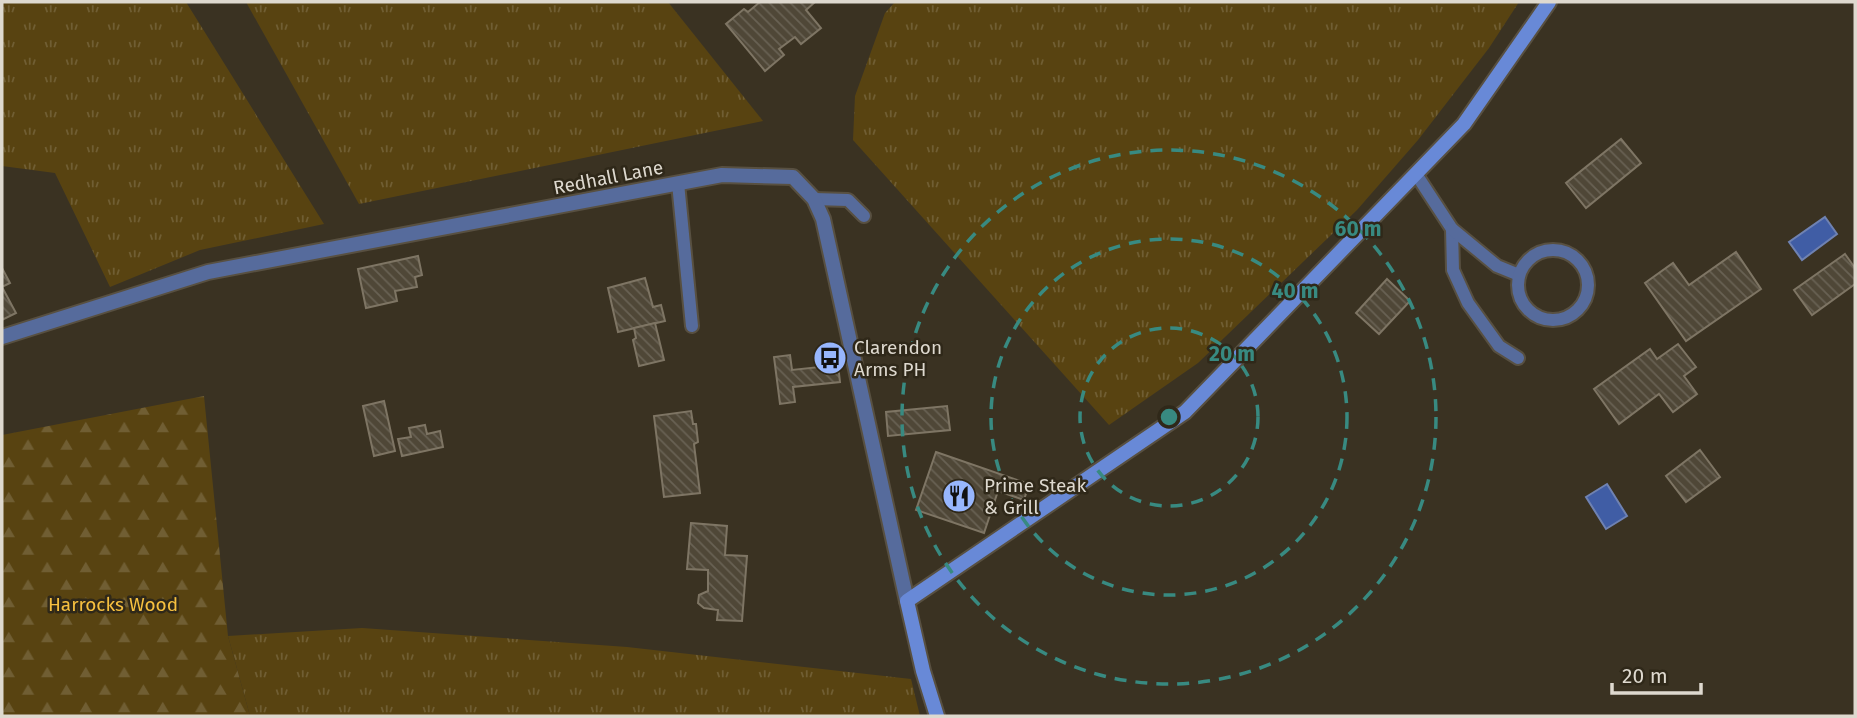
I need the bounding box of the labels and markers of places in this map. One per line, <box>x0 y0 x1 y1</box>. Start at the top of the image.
place label: Clarendon Arms PH <box>854 336 942 381</box>
bus stop icon: Clarendon Arms PH <box>811 339 849 377</box>
centre of rings <box>1157 405 1181 429</box>
place label: Prime Steak & Grill <box>984 474 1086 519</box>
restaurant icon: Prime Steak & Grill <box>940 477 978 515</box>

